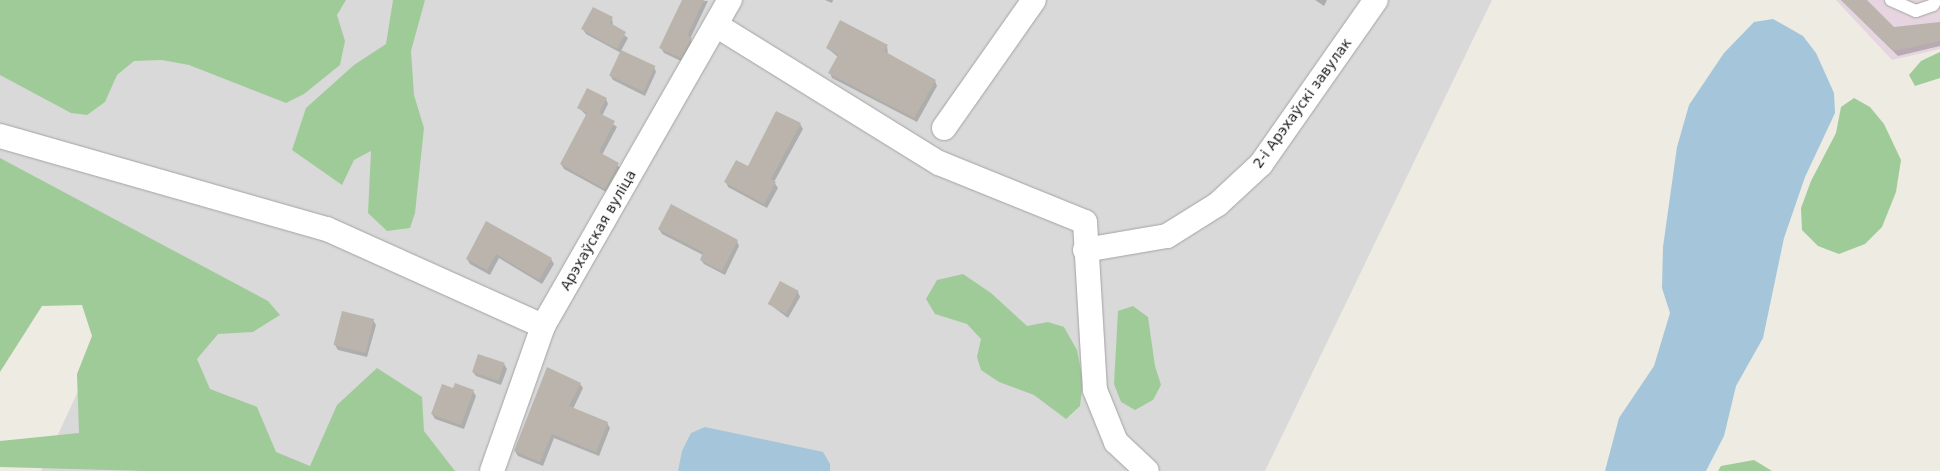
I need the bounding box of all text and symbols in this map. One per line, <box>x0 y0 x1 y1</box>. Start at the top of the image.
street label: 2-і Арэхаўскі завулак <box>1249 35 1355 171</box>
street label: Арэхаўская вуліца <box>557 167 639 293</box>

